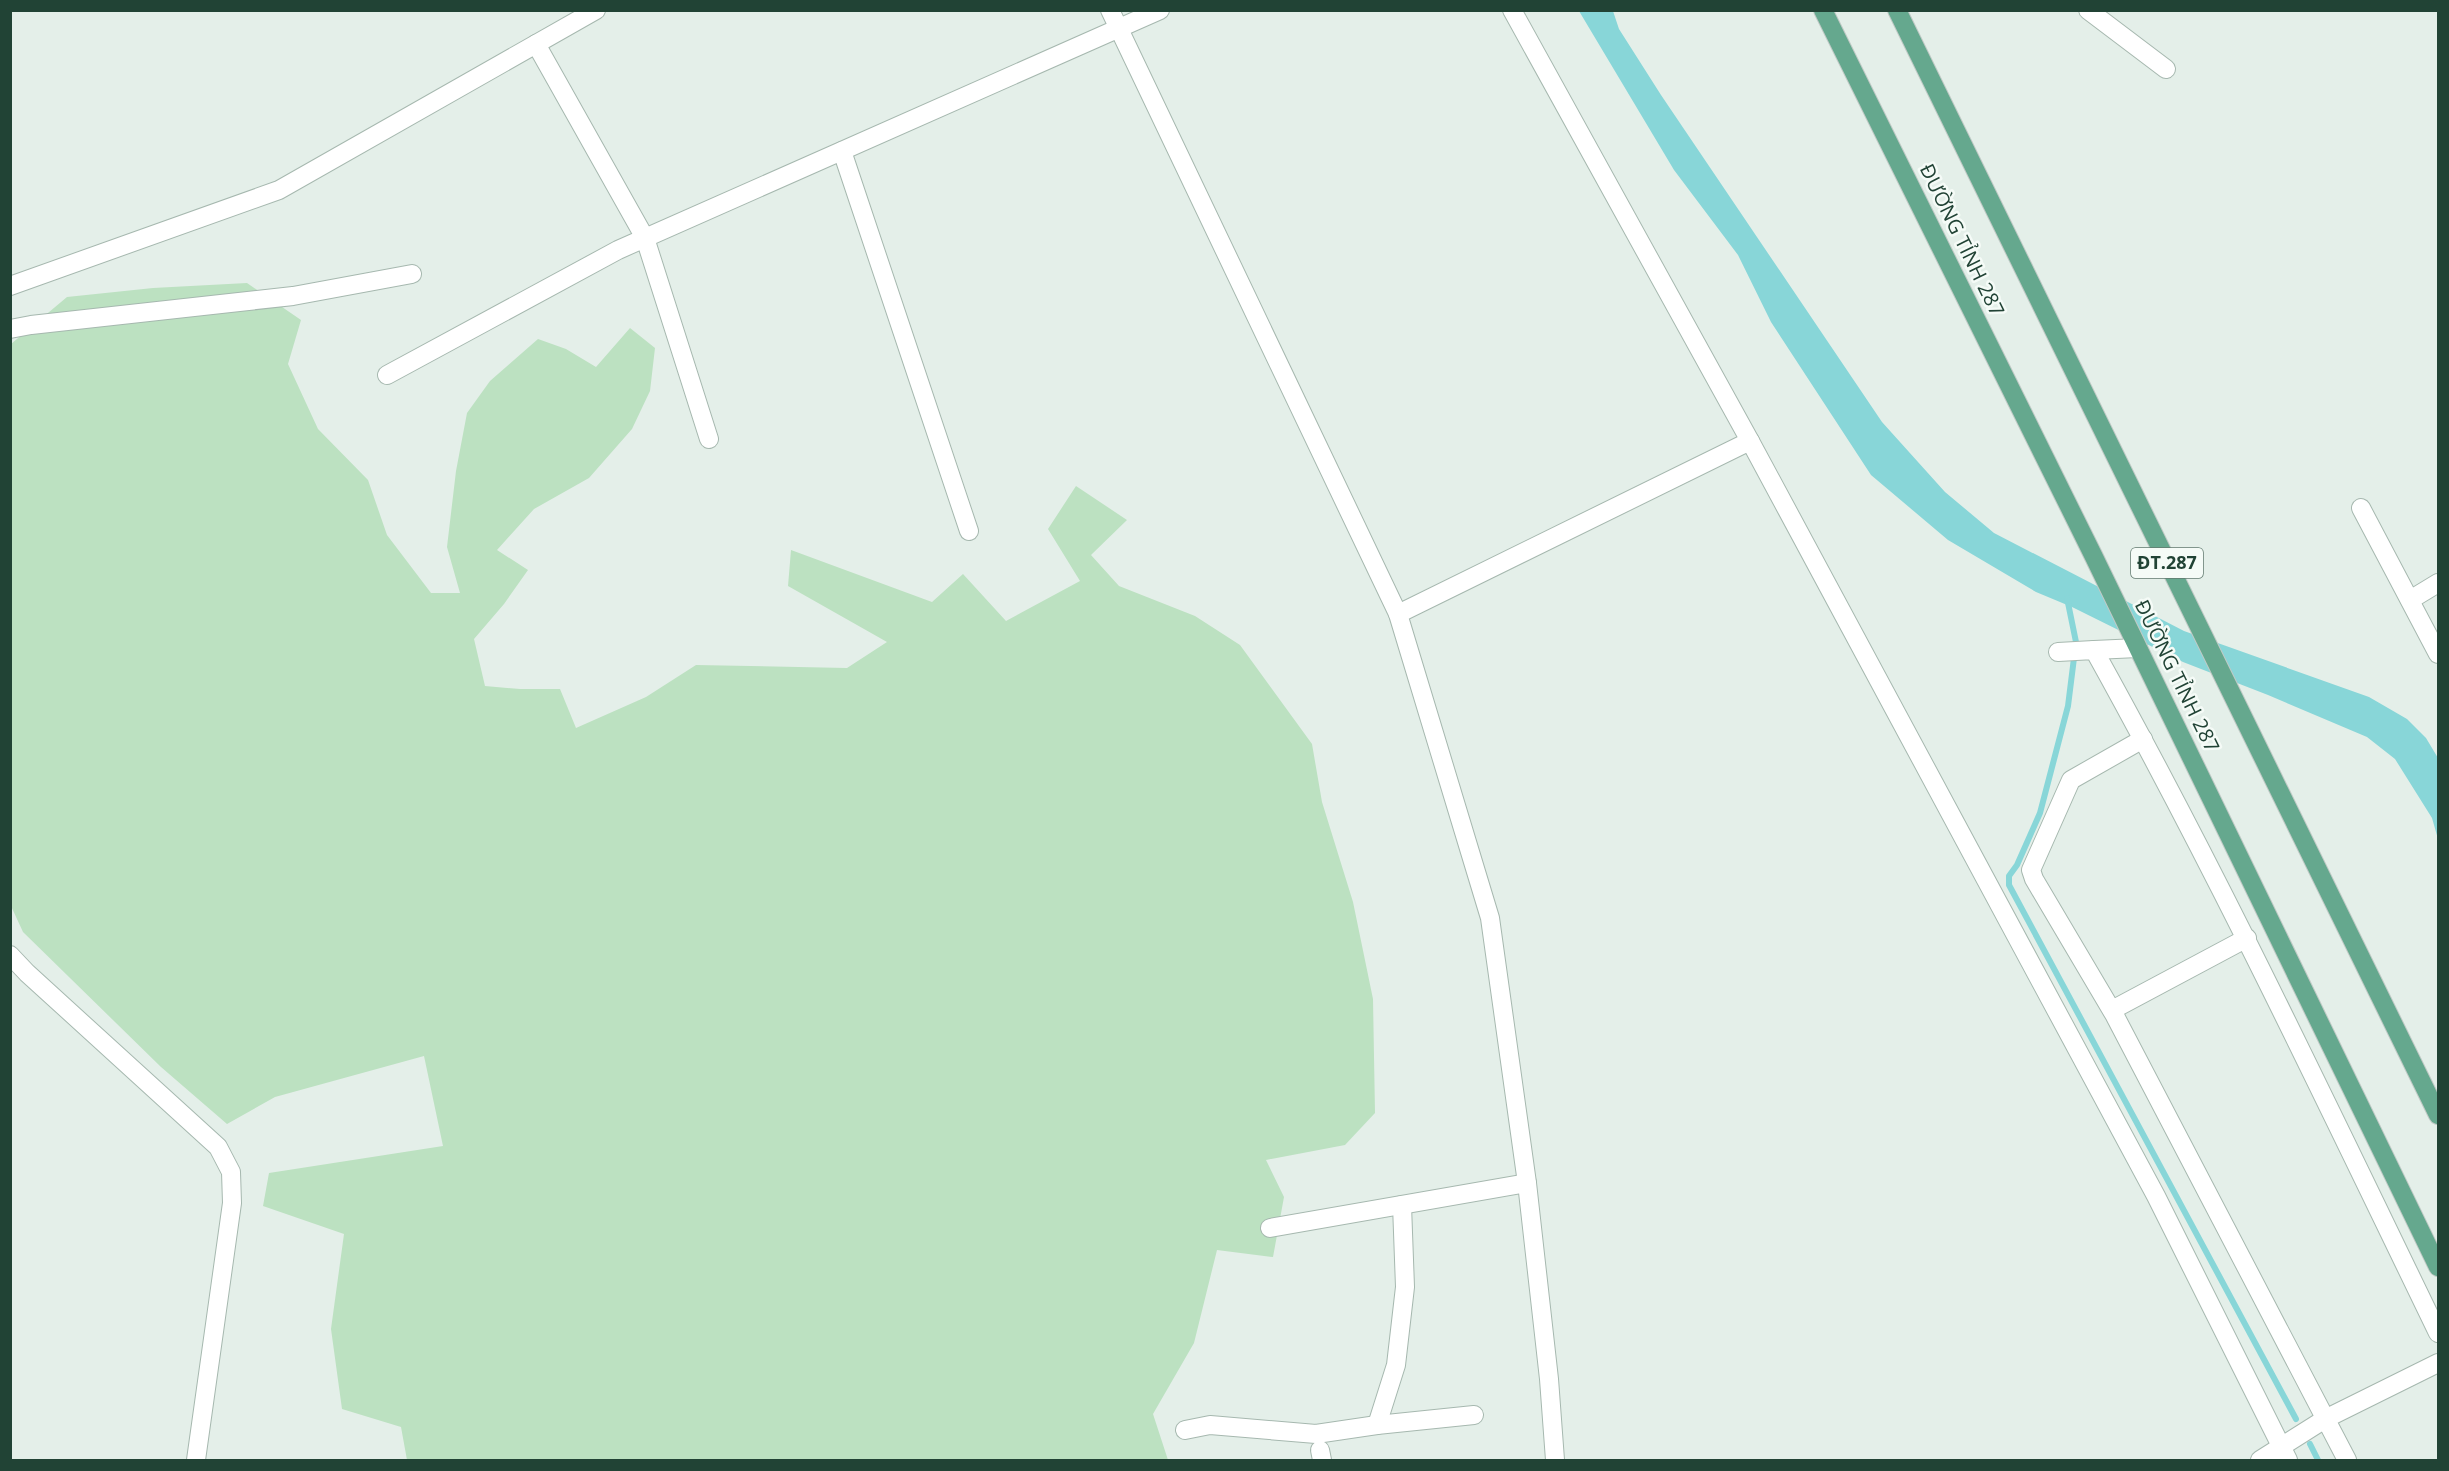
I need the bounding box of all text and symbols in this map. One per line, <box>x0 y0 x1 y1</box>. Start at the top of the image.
street label: ĐƯỜNG TỈNH 287 <box>1914 159 2011 320</box>
road number: ĐT.287 <box>2131 548 2203 578</box>
street label: ĐƯỜNG TỈNH 287 <box>2129 595 2226 756</box>

